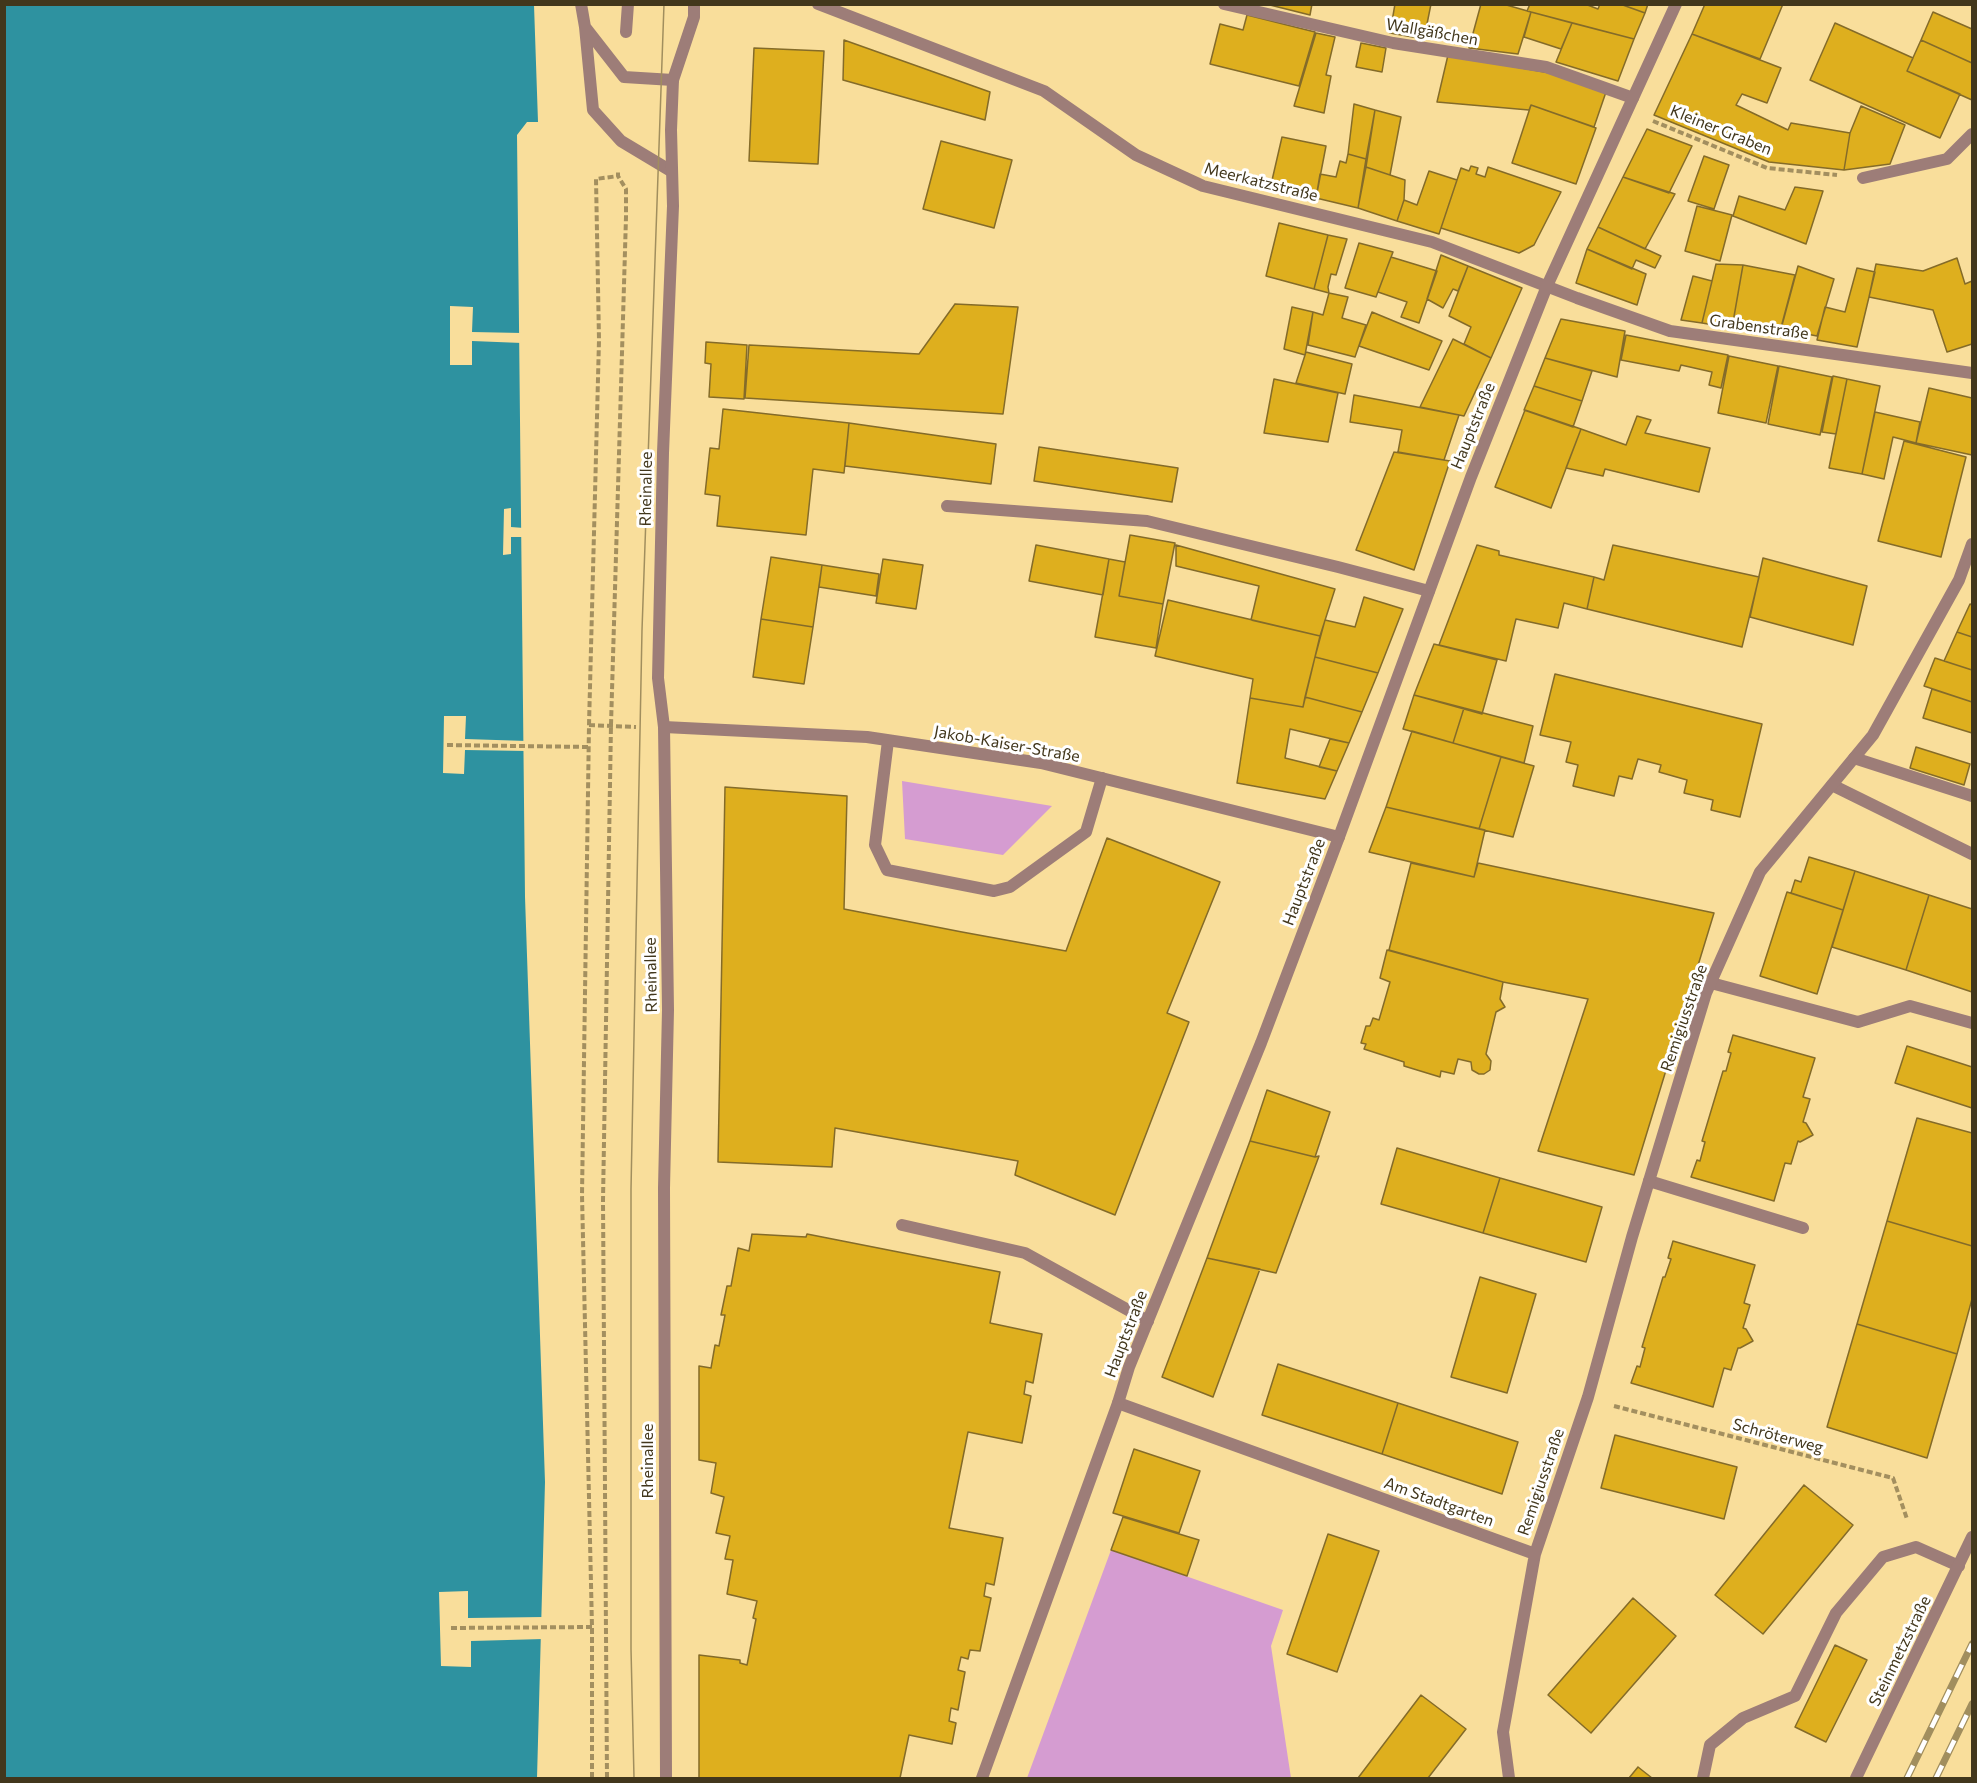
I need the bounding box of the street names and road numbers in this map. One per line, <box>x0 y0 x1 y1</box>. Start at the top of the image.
street label: Wallgäßchen <box>1384 14 1480 50</box>
street label: Kleiner Graben <box>1667 101 1775 159</box>
street label: Meerkatzstraße <box>1202 159 1320 205</box>
street label: Grabenstraße <box>1708 311 1810 343</box>
street label: Hauptstraße <box>1447 380 1499 472</box>
street label: Rheinallee <box>636 451 656 527</box>
street label: Jakob-Kaiser-Straße <box>933 722 1081 766</box>
street label: Hauptstraße <box>1279 836 1329 928</box>
street label: Rheinallee <box>641 937 661 1013</box>
street label: Remigiusstraße <box>1657 962 1711 1074</box>
street label: Hauptstraße <box>1101 1288 1151 1380</box>
street label: Schröterweg <box>1731 1415 1825 1457</box>
street label: Rheinallee <box>638 1424 658 1498</box>
street label: Remigiusstraße <box>1514 1426 1568 1538</box>
street label: Am Stadtgarten <box>1382 1473 1496 1531</box>
street label: Steinmetzstraße <box>1865 1593 1935 1709</box>

